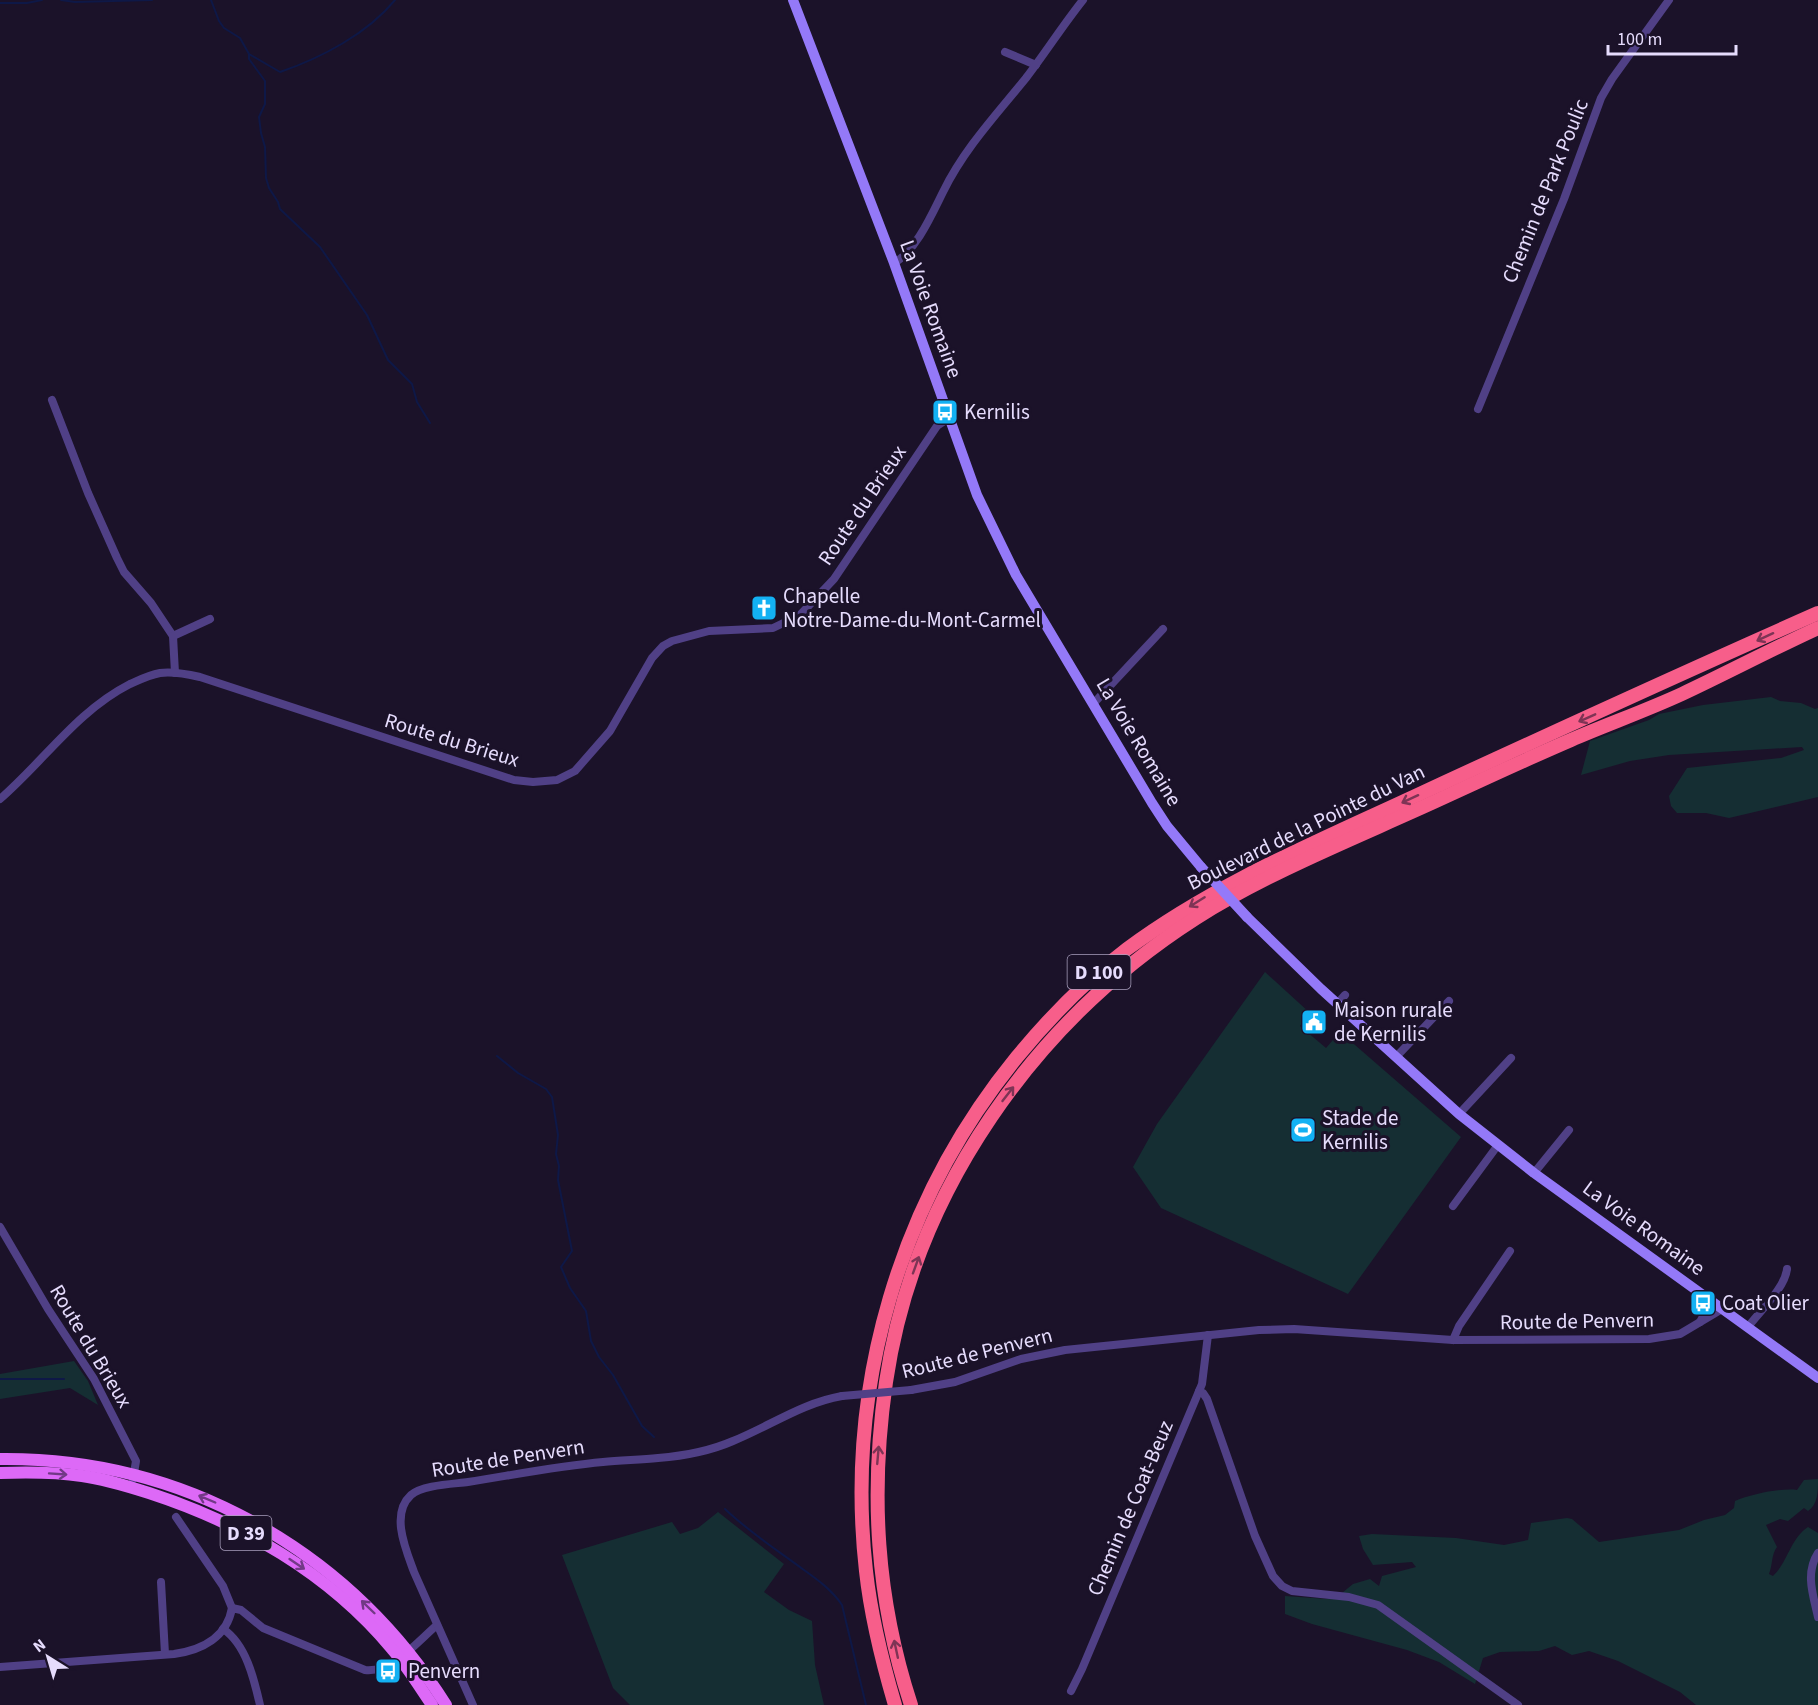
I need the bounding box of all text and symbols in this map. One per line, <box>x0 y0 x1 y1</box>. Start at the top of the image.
scale bar <box>1608 18 1736 56</box>
text: 100 m <box>1617 27 1662 52</box>
street label: Chemin de Park Poulic <box>1494 94 1596 288</box>
street label: La Voie Romaine <box>892 236 970 382</box>
bus stop icon: Kernilis <box>930 397 960 427</box>
place label: Kernilis <box>964 397 1030 427</box>
street label: Route du Brieux <box>811 438 914 571</box>
place label: Chapelle Notre-Dame-du-Mont-Carmel <box>783 581 1041 635</box>
church icon: Chapelle Notre-Dame-du-Mont-Carmel <box>749 593 779 623</box>
one-way arrow <box>1756 631 1774 643</box>
street label: La Voie Romaine <box>1089 672 1189 812</box>
street label: Route du Brieux <box>381 705 524 775</box>
one-way arrow <box>1579 713 1597 724</box>
street label: Boulevard de la Pointe du Van <box>1182 756 1430 898</box>
one-way arrow <box>1401 793 1419 805</box>
one-way arrow <box>1189 897 1206 909</box>
road number: D 100 <box>1068 955 1130 989</box>
place label: Maison rurale de Kernilis <box>1334 995 1453 1049</box>
public building icon: Maison rurale de Kernilis <box>1299 1007 1329 1037</box>
one-way arrow <box>1002 1086 1015 1102</box>
place label: Stade de Kernilis <box>1322 1103 1398 1157</box>
sports icon: Stade de Kernilis <box>1288 1115 1318 1145</box>
street label: La Voie Romaine <box>1577 1173 1711 1283</box>
one-way arrow <box>911 1256 922 1275</box>
street label: Route du Brieux <box>42 1279 140 1414</box>
bus stop icon: Coat Olier <box>1688 1288 1718 1318</box>
place label: Coat Olier <box>1722 1288 1810 1318</box>
street label: Route de Penvern <box>1500 1305 1654 1337</box>
street label: Route de Penvern <box>898 1320 1056 1386</box>
street label: Chemin de Coat-Beuz <box>1079 1416 1181 1600</box>
street label: Route de Penvern <box>429 1431 587 1485</box>
one-way arrow <box>873 1446 884 1466</box>
one-way arrow <box>48 1469 68 1480</box>
one-way arrow <box>198 1493 216 1504</box>
road number: D 39 <box>220 1516 272 1550</box>
one-way arrow <box>289 1558 305 1570</box>
one-way arrow <box>360 1599 375 1614</box>
north arrow <box>18 1627 78 1687</box>
text: N <box>29 1634 50 1658</box>
one-way arrow <box>890 1639 901 1659</box>
bus stop icon: Penvern <box>373 1656 403 1686</box>
place label: Penvern <box>408 1656 480 1686</box>

